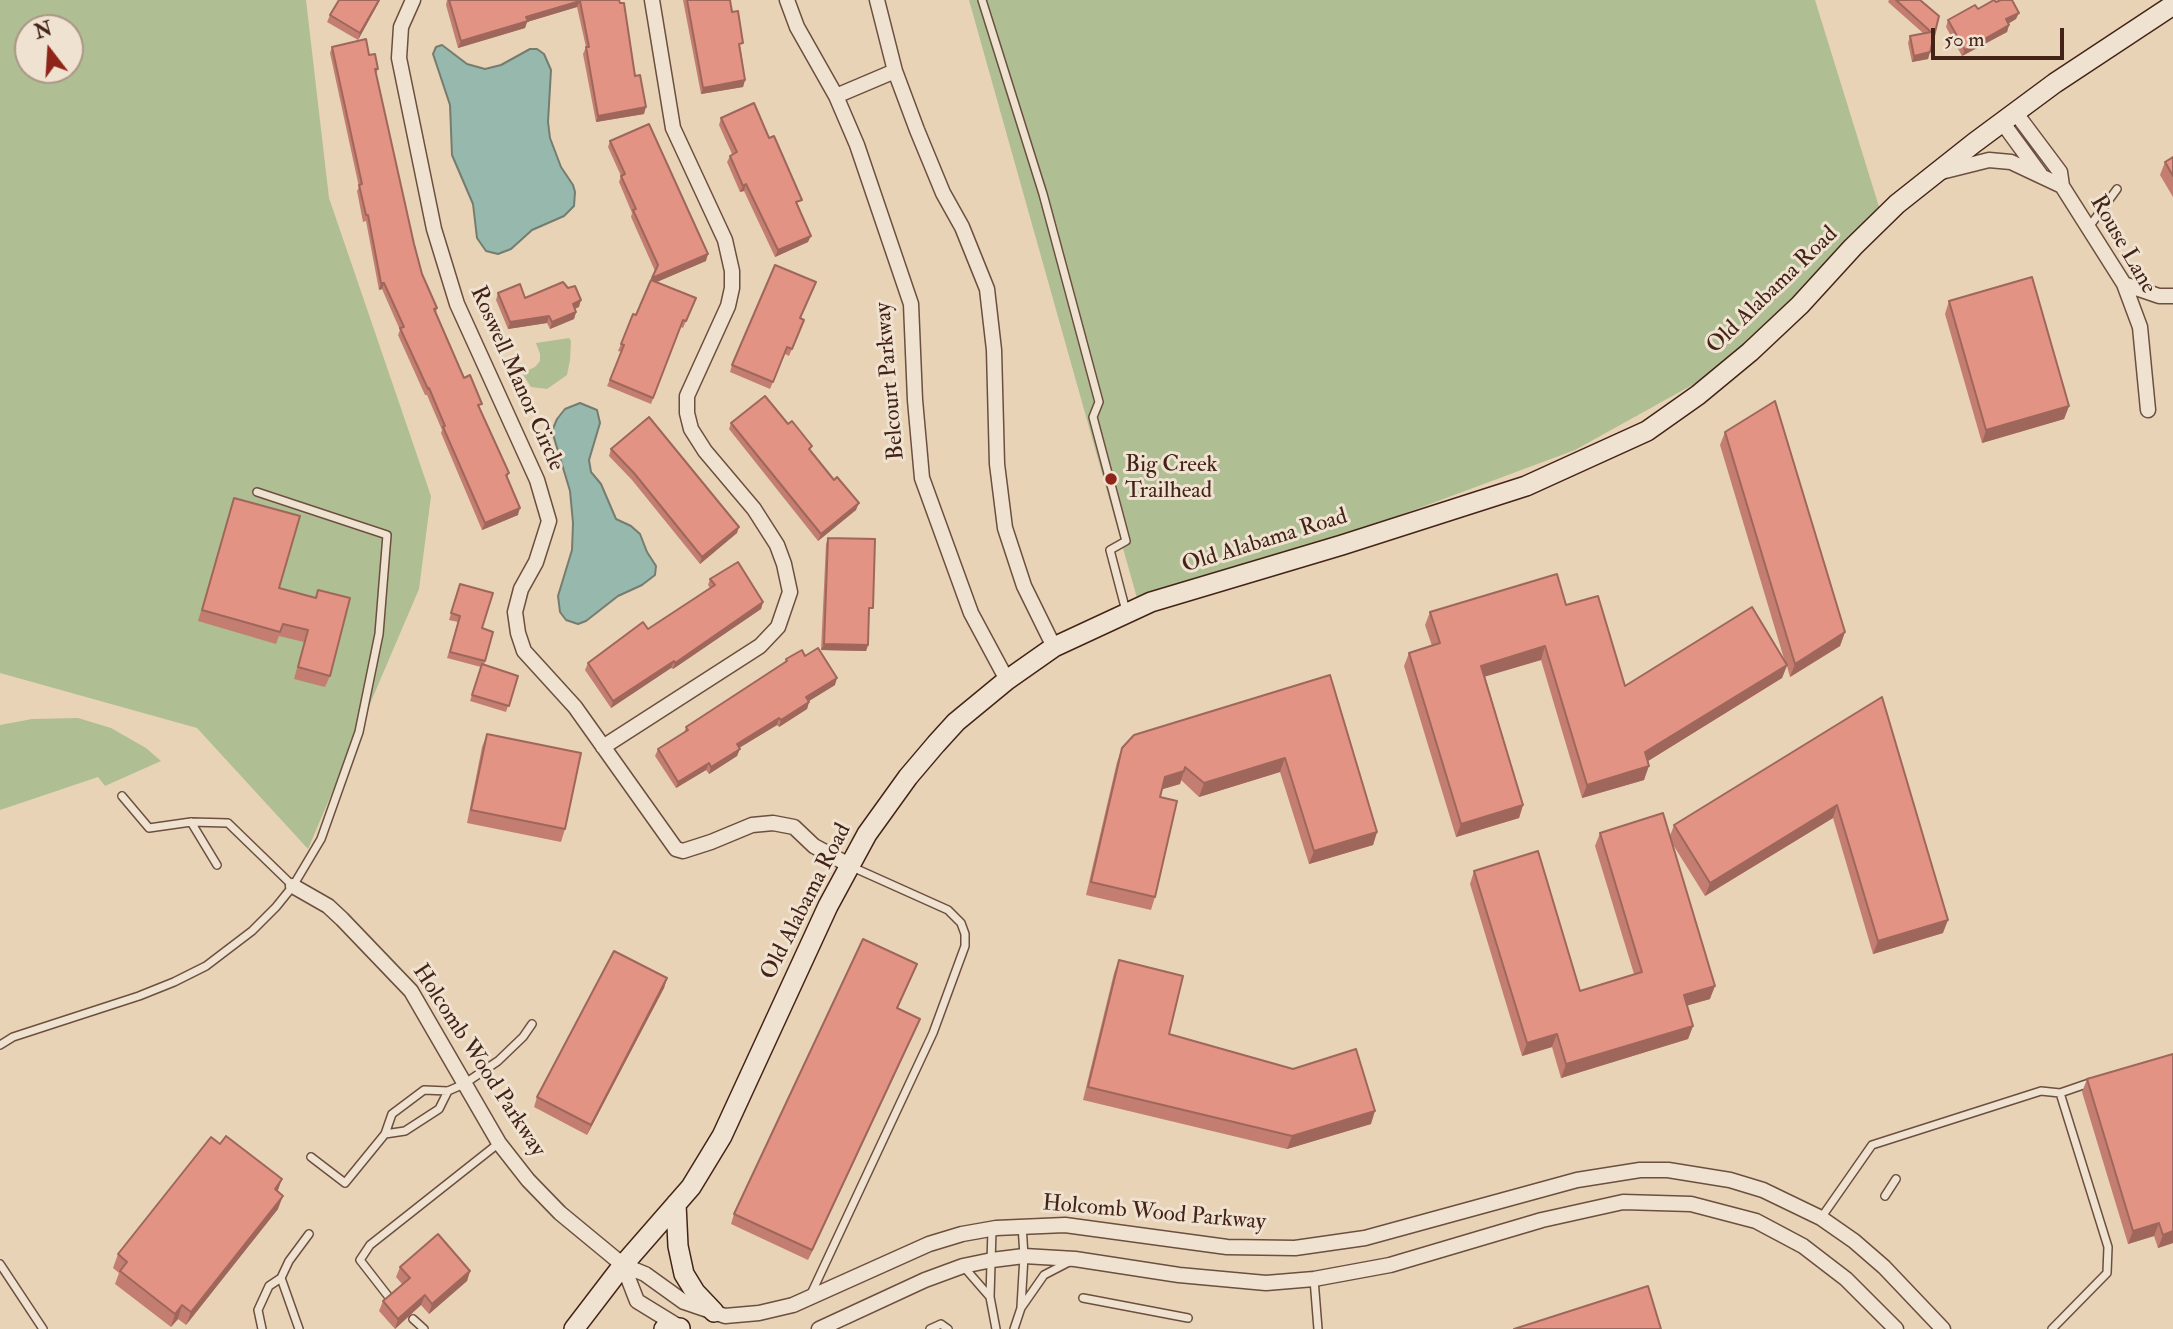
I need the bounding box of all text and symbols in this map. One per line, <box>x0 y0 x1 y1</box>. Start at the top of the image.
north arrow <box>14 14 84 84</box>
scale bar <box>1935 14 2068 58</box>
text: N <box>32 17 55 45</box>
text: 50 m <box>1944 26 1985 53</box>
street label: Rouse Lane <box>2083 191 2161 299</box>
street label: Old Alabama Road <box>1702 222 1844 360</box>
street label: Roswell Manor Circle <box>463 282 569 476</box>
street label: Belcourt Parkway <box>870 301 912 461</box>
place label: Big Creek Trailhead <box>1125 452 1218 506</box>
marker: Big Creek Trailhead <box>1103 471 1119 487</box>
street label: Old Alabama Road <box>1179 504 1351 580</box>
street label: Old Alabama Road <box>756 819 858 985</box>
street label: Holcomb Wood Parkway <box>405 959 551 1163</box>
street label: Holcomb Wood Parkway <box>1041 1190 1267 1238</box>

